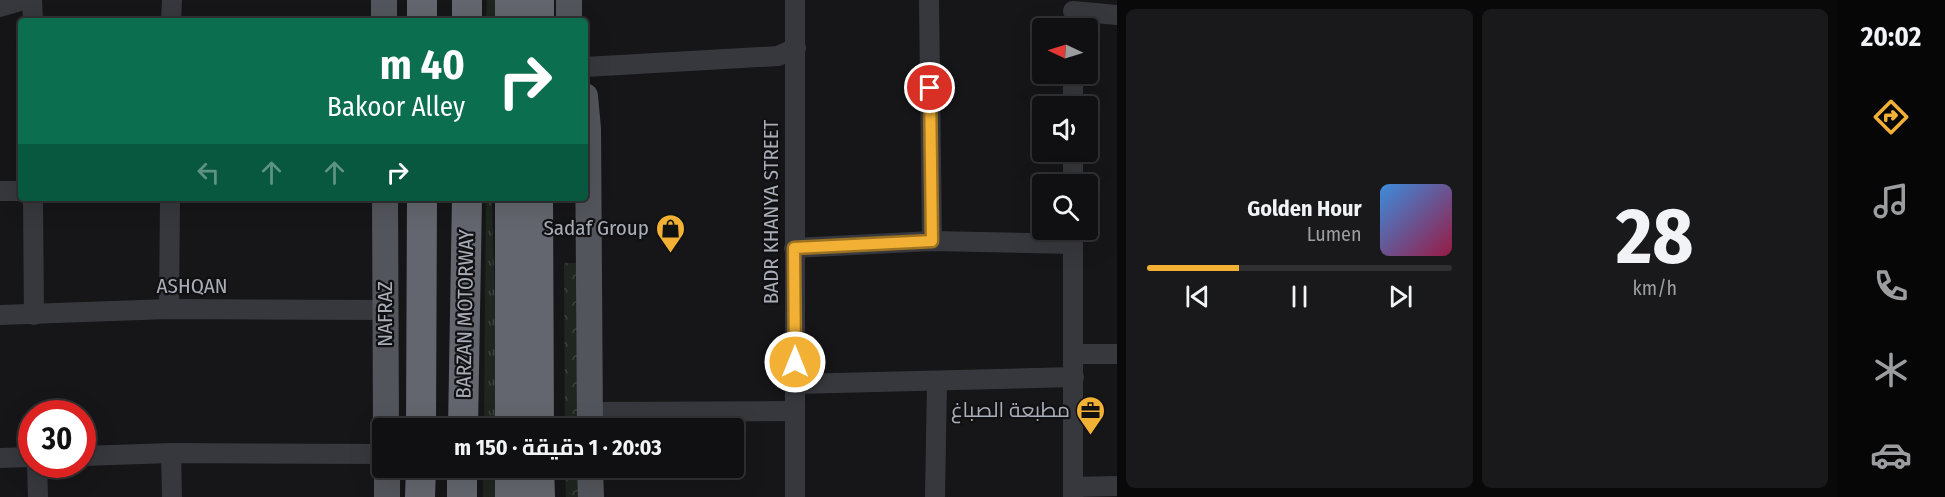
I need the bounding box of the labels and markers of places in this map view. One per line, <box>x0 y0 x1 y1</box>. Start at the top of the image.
pin <box>904 62 955 113</box>
shop icon: Sadaf Group <box>654 212 686 254</box>
place label: Sadaf Group <box>543 215 649 241</box>
office icon: مطبعة الصباغ <box>1075 394 1107 436</box>
place label: مطبعة الصباغ <box>951 397 1070 424</box>

